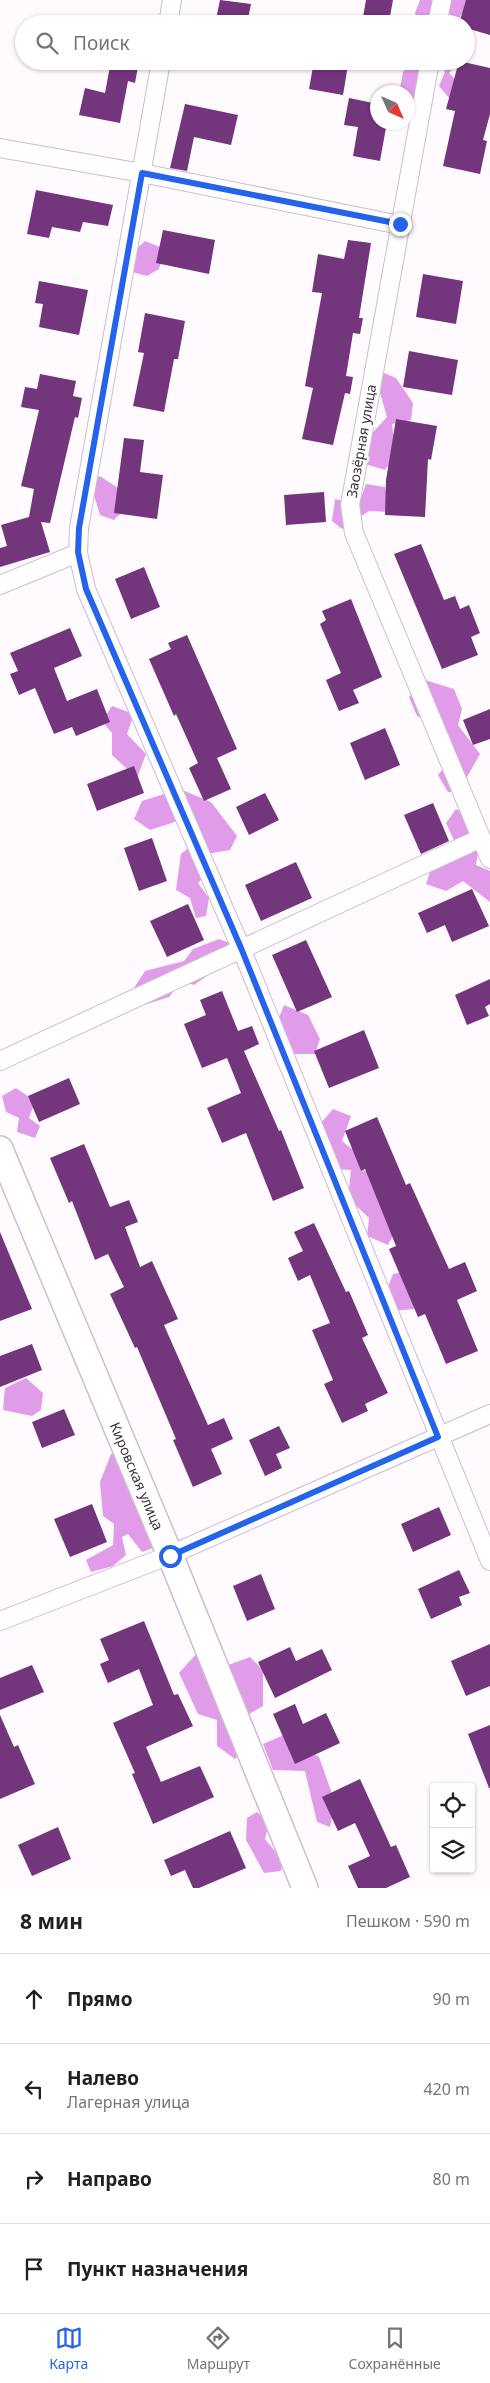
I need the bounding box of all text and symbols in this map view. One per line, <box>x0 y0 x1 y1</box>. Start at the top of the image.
search box <box>15 15 475 70</box>
icon: search <box>33 29 61 57</box>
text: Поиск <box>73 30 129 56</box>
north arrow <box>370 85 415 130</box>
route end <box>389 213 412 236</box>
street label: Заозёрная улица <box>342 383 380 499</box>
street label: Кировская улица <box>106 1419 168 1533</box>
route start <box>159 1545 182 1568</box>
map controls <box>430 1783 475 1873</box>
button: locate <box>430 1783 475 1828</box>
button: layers <box>430 1828 475 1873</box>
text: 8 мин <box>20 1907 83 1935</box>
text: Пешком · 590 m <box>346 1910 470 1932</box>
icon: ahead <box>20 1985 48 2013</box>
text: Прямо <box>67 1986 133 2012</box>
text: 90 m <box>433 1988 470 2010</box>
text: Налево <box>67 2065 139 2091</box>
icon: left <box>20 2075 48 2103</box>
text: 420 m <box>423 2078 470 2100</box>
text: Лагерная улица <box>67 2091 190 2113</box>
icon: right <box>20 2165 48 2193</box>
text: Направо <box>67 2166 152 2192</box>
text: 80 m <box>433 2168 470 2190</box>
icon: arrive <box>20 2255 48 2283</box>
text: Пункт назначения <box>67 2256 248 2282</box>
tab: Карта <box>49 2324 88 2373</box>
tab: Маршрут <box>187 2324 250 2373</box>
tab: Сохранённые <box>348 2324 441 2373</box>

